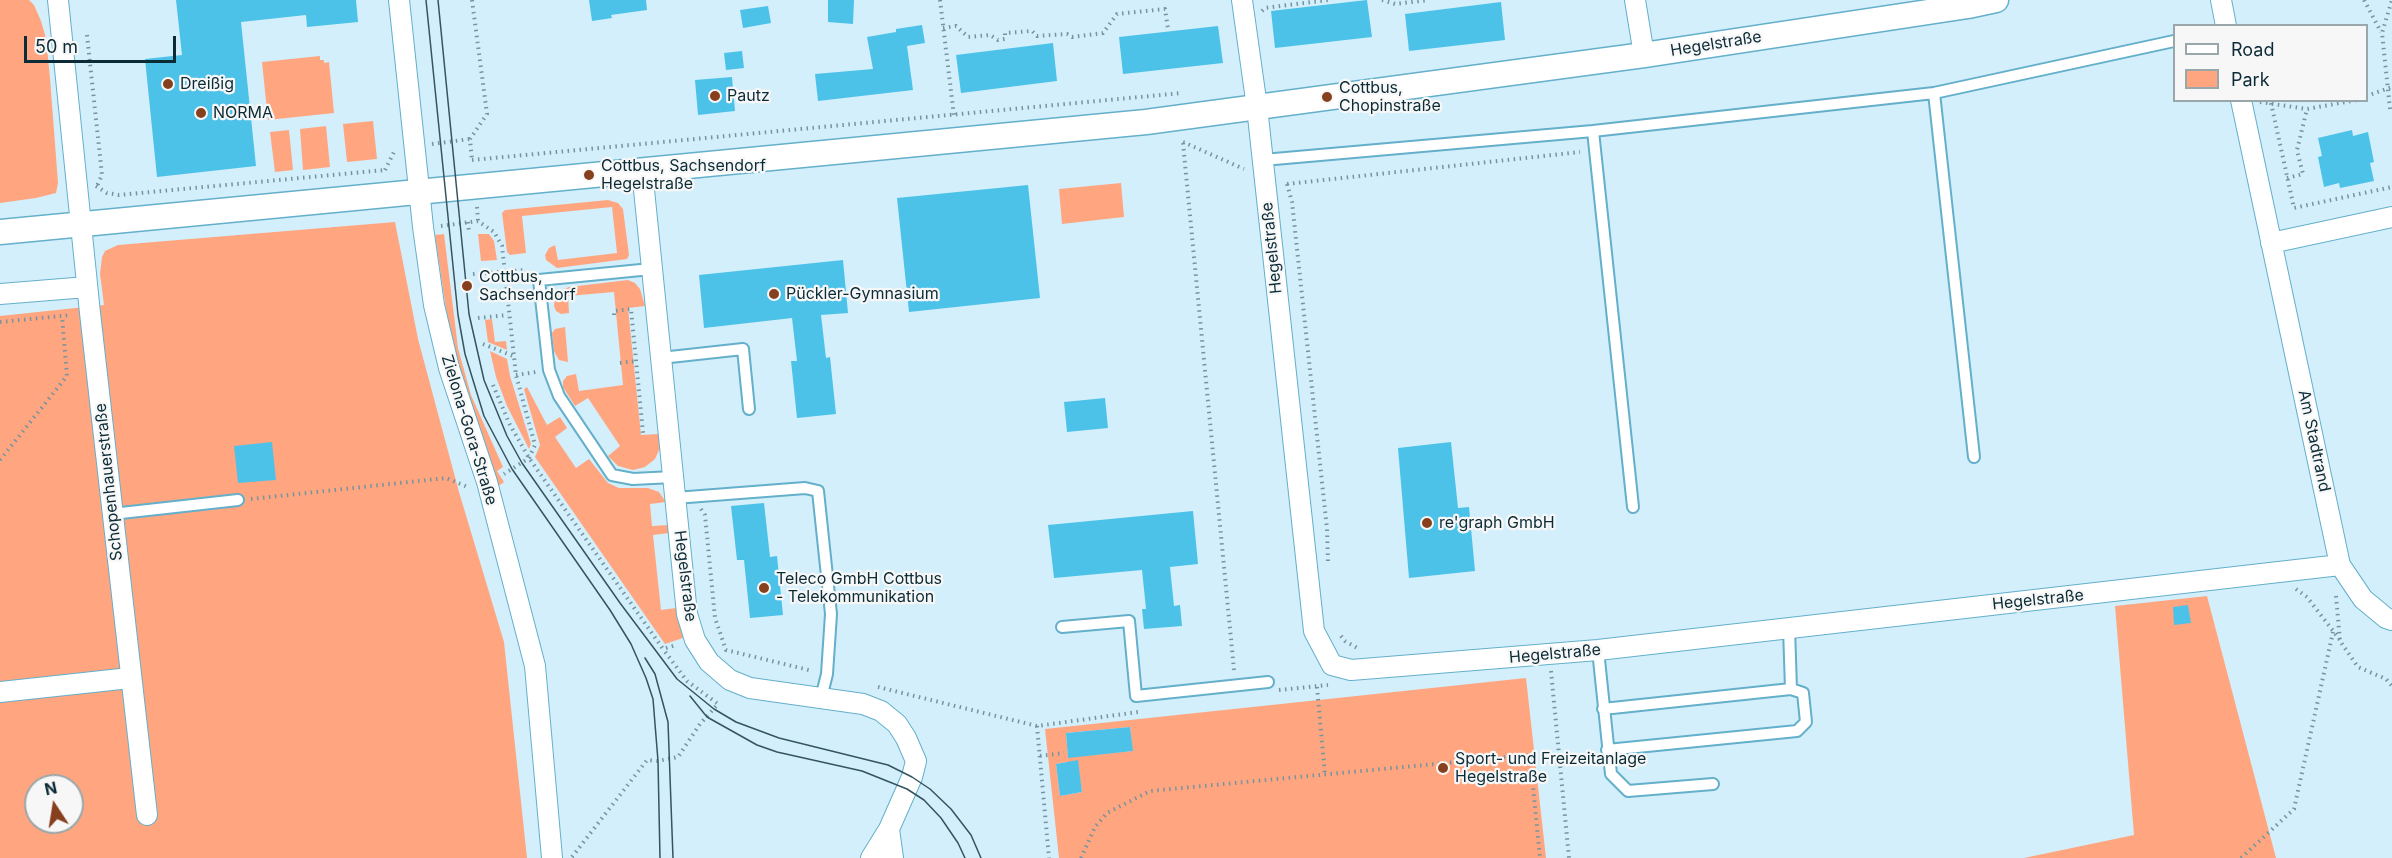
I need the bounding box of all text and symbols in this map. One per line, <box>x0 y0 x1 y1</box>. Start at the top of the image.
scale bar <box>27 24 178 62</box>
legend <box>2173 24 2368 102</box>
street label: Hegelstraße <box>1669 27 1763 61</box>
text: 50 m <box>35 36 78 57</box>
text: Road <box>2231 39 2274 60</box>
text: Park <box>2231 69 2270 90</box>
place label: Dreißig <box>180 74 234 94</box>
marker: Dreißig <box>161 77 175 91</box>
place label: Cottbus, Chopinstraße <box>1339 78 1441 116</box>
place label: Pautz <box>727 86 770 106</box>
marker: Pautz <box>708 89 722 103</box>
marker: Cottbus, Chopinstraße <box>1320 90 1334 104</box>
place label: NORMA <box>213 103 273 123</box>
marker: NORMA <box>194 106 208 120</box>
place label: Cottbus, Sachsendorf Hegelstraße <box>601 156 766 194</box>
marker: Cottbus, Sachsendorf Hegelstraße <box>582 168 596 182</box>
street label: Hegelstraße <box>1258 201 1286 295</box>
place label: Cottbus, Sachsendorf <box>479 267 576 305</box>
marker: Cottbus, Sachsendorf <box>460 279 474 293</box>
place label: Pückler-Gymnasium <box>786 284 939 304</box>
marker: Pückler-Gymnasium <box>767 287 781 301</box>
street label: Zielona-Gora-Straße <box>437 353 501 507</box>
street label: Am Stadtrand <box>2294 388 2334 494</box>
street label: Schopenhauerstraße <box>91 402 127 562</box>
place label: re'graph GmbH <box>1439 513 1555 533</box>
marker: re'graph GmbH <box>1420 516 1434 530</box>
street label: Hegelstraße <box>670 529 700 623</box>
place label: Teleco GmbH Cottbus - Telekommunikation <box>776 569 942 607</box>
marker: Teleco GmbH Cottbus - Telekommunikation <box>757 581 771 595</box>
street label: Hegelstraße <box>1991 586 2085 614</box>
street label: Hegelstraße <box>1508 640 1602 668</box>
place label: Sport- und Freizeitanlage Hegelstraße <box>1455 749 1646 787</box>
marker: Sport- und Freizeitanlage Hegelstraße <box>1436 761 1450 775</box>
north arrow <box>24 774 84 834</box>
text: N <box>43 777 59 799</box>

